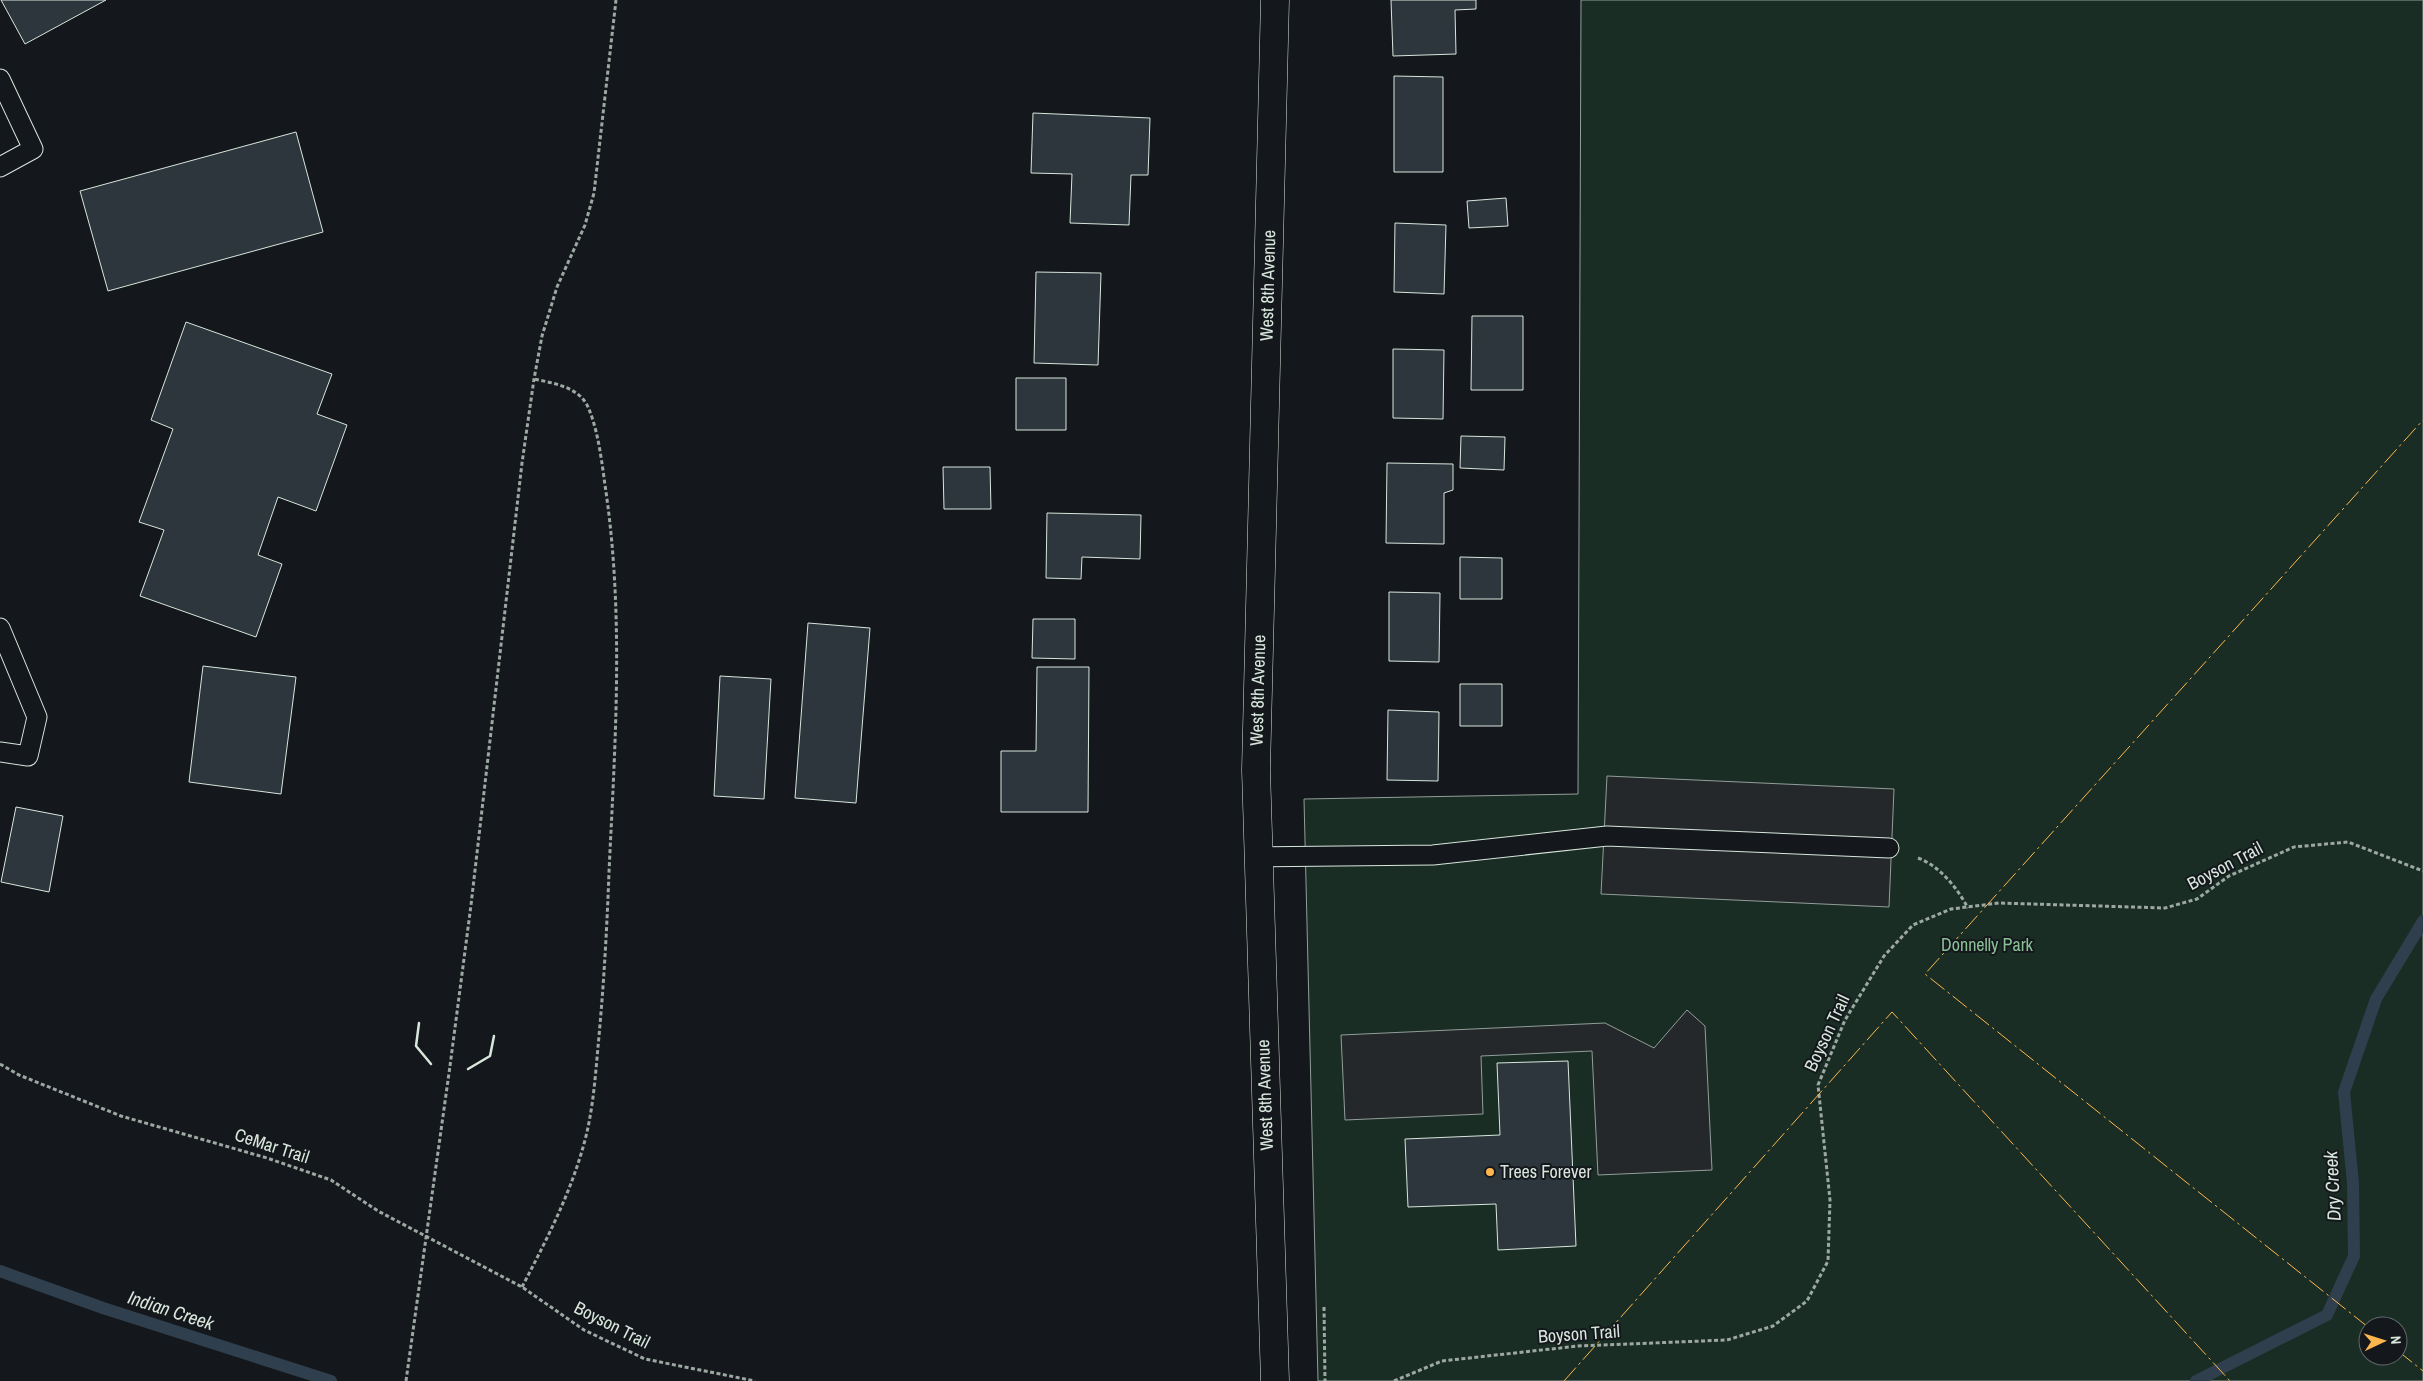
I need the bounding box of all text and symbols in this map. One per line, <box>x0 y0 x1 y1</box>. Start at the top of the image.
street label: West 8th Avenue <box>1254 230 1281 341</box>
street label: West 8th Avenue <box>1244 634 1271 746</box>
street label: Boyson Trail <box>2183 835 2267 896</box>
park label: Donnelly Park <box>1941 932 2034 957</box>
street label: Boyson Trail <box>1798 990 1855 1075</box>
street label: West 8th Avenue <box>1250 1039 1279 1151</box>
street label: CeMar Trail <box>232 1122 313 1169</box>
water label: Dry Creek <box>2317 1149 2347 1222</box>
place label: Trees Forever <box>1500 1159 1592 1184</box>
marker: Trees Forever <box>1484 1166 1496 1178</box>
water label: Indian Creek <box>125 1284 219 1337</box>
street label: Boyson Trail <box>570 1295 654 1354</box>
north arrow <box>2358 1316 2408 1366</box>
street label: Boyson Trail <box>1537 1318 1621 1349</box>
text: N <box>2387 1335 2405 1345</box>

